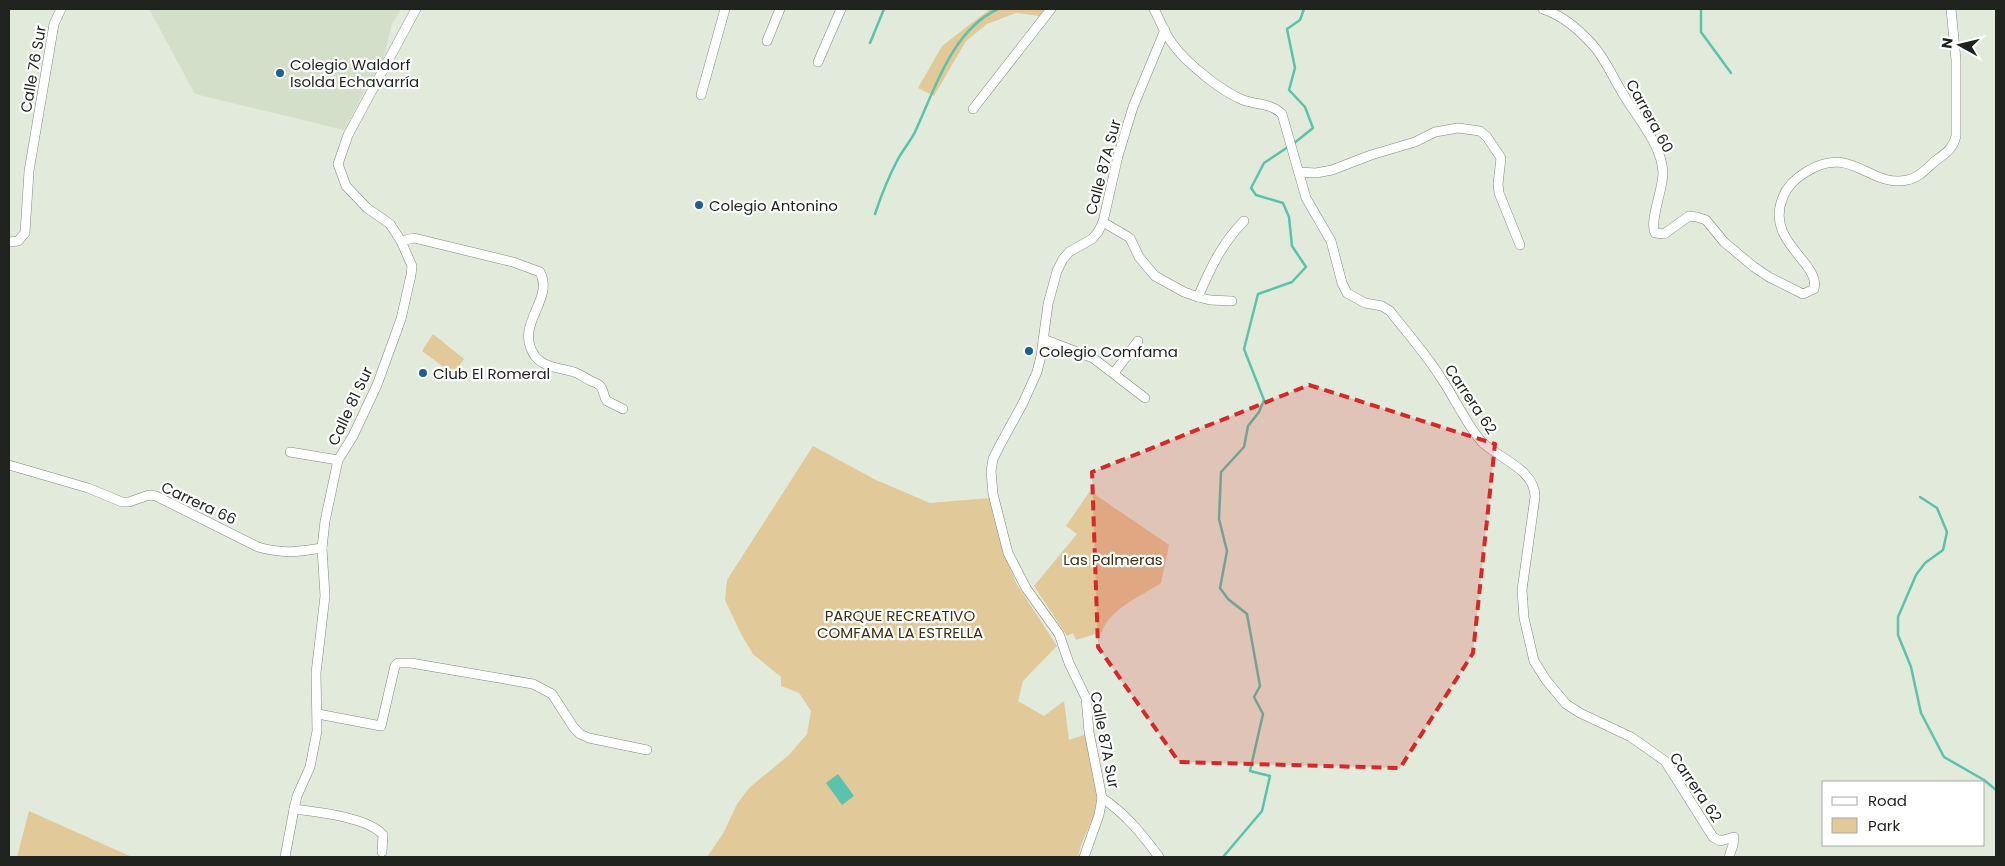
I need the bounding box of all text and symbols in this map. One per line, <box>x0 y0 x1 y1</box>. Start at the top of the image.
north arrow <box>1935 20 1985 70</box>
street label: Calle 76 Sur <box>15 23 51 114</box>
text: N <box>1936 37 1958 50</box>
place label: Colegio Waldorf Isolda Echavarría <box>290 54 419 92</box>
marker: Colegio Waldorf Isolda Echavarría <box>274 67 286 79</box>
street label: Carrera 60 <box>1621 76 1679 156</box>
street label: Calle 87A Sur <box>1080 116 1126 217</box>
place label: Colegio Antonino <box>709 195 838 216</box>
marker: Colegio Antonino <box>693 199 705 211</box>
place label: Colegio Comfama <box>1039 341 1178 362</box>
marker: Colegio Comfama <box>1023 345 1035 357</box>
street label: Carrera 62 <box>1440 360 1502 438</box>
street label: Calle 81 Sur <box>323 363 378 449</box>
place label: Club El Romeral <box>433 363 550 384</box>
marker: Club El Romeral <box>417 367 429 379</box>
street label: Carrera 66 <box>158 476 240 530</box>
park label: Las Palmeras <box>1063 549 1163 570</box>
park label: PARQUE RECREATIVO COMFAMA LA ESTRELLA <box>817 605 983 643</box>
street label: Calle 87A Sur <box>1085 690 1125 791</box>
street label: Carrera 62 <box>1665 748 1727 826</box>
legend <box>1822 781 1985 846</box>
text: Road <box>1868 790 1907 811</box>
text: Park <box>1868 815 1900 836</box>

